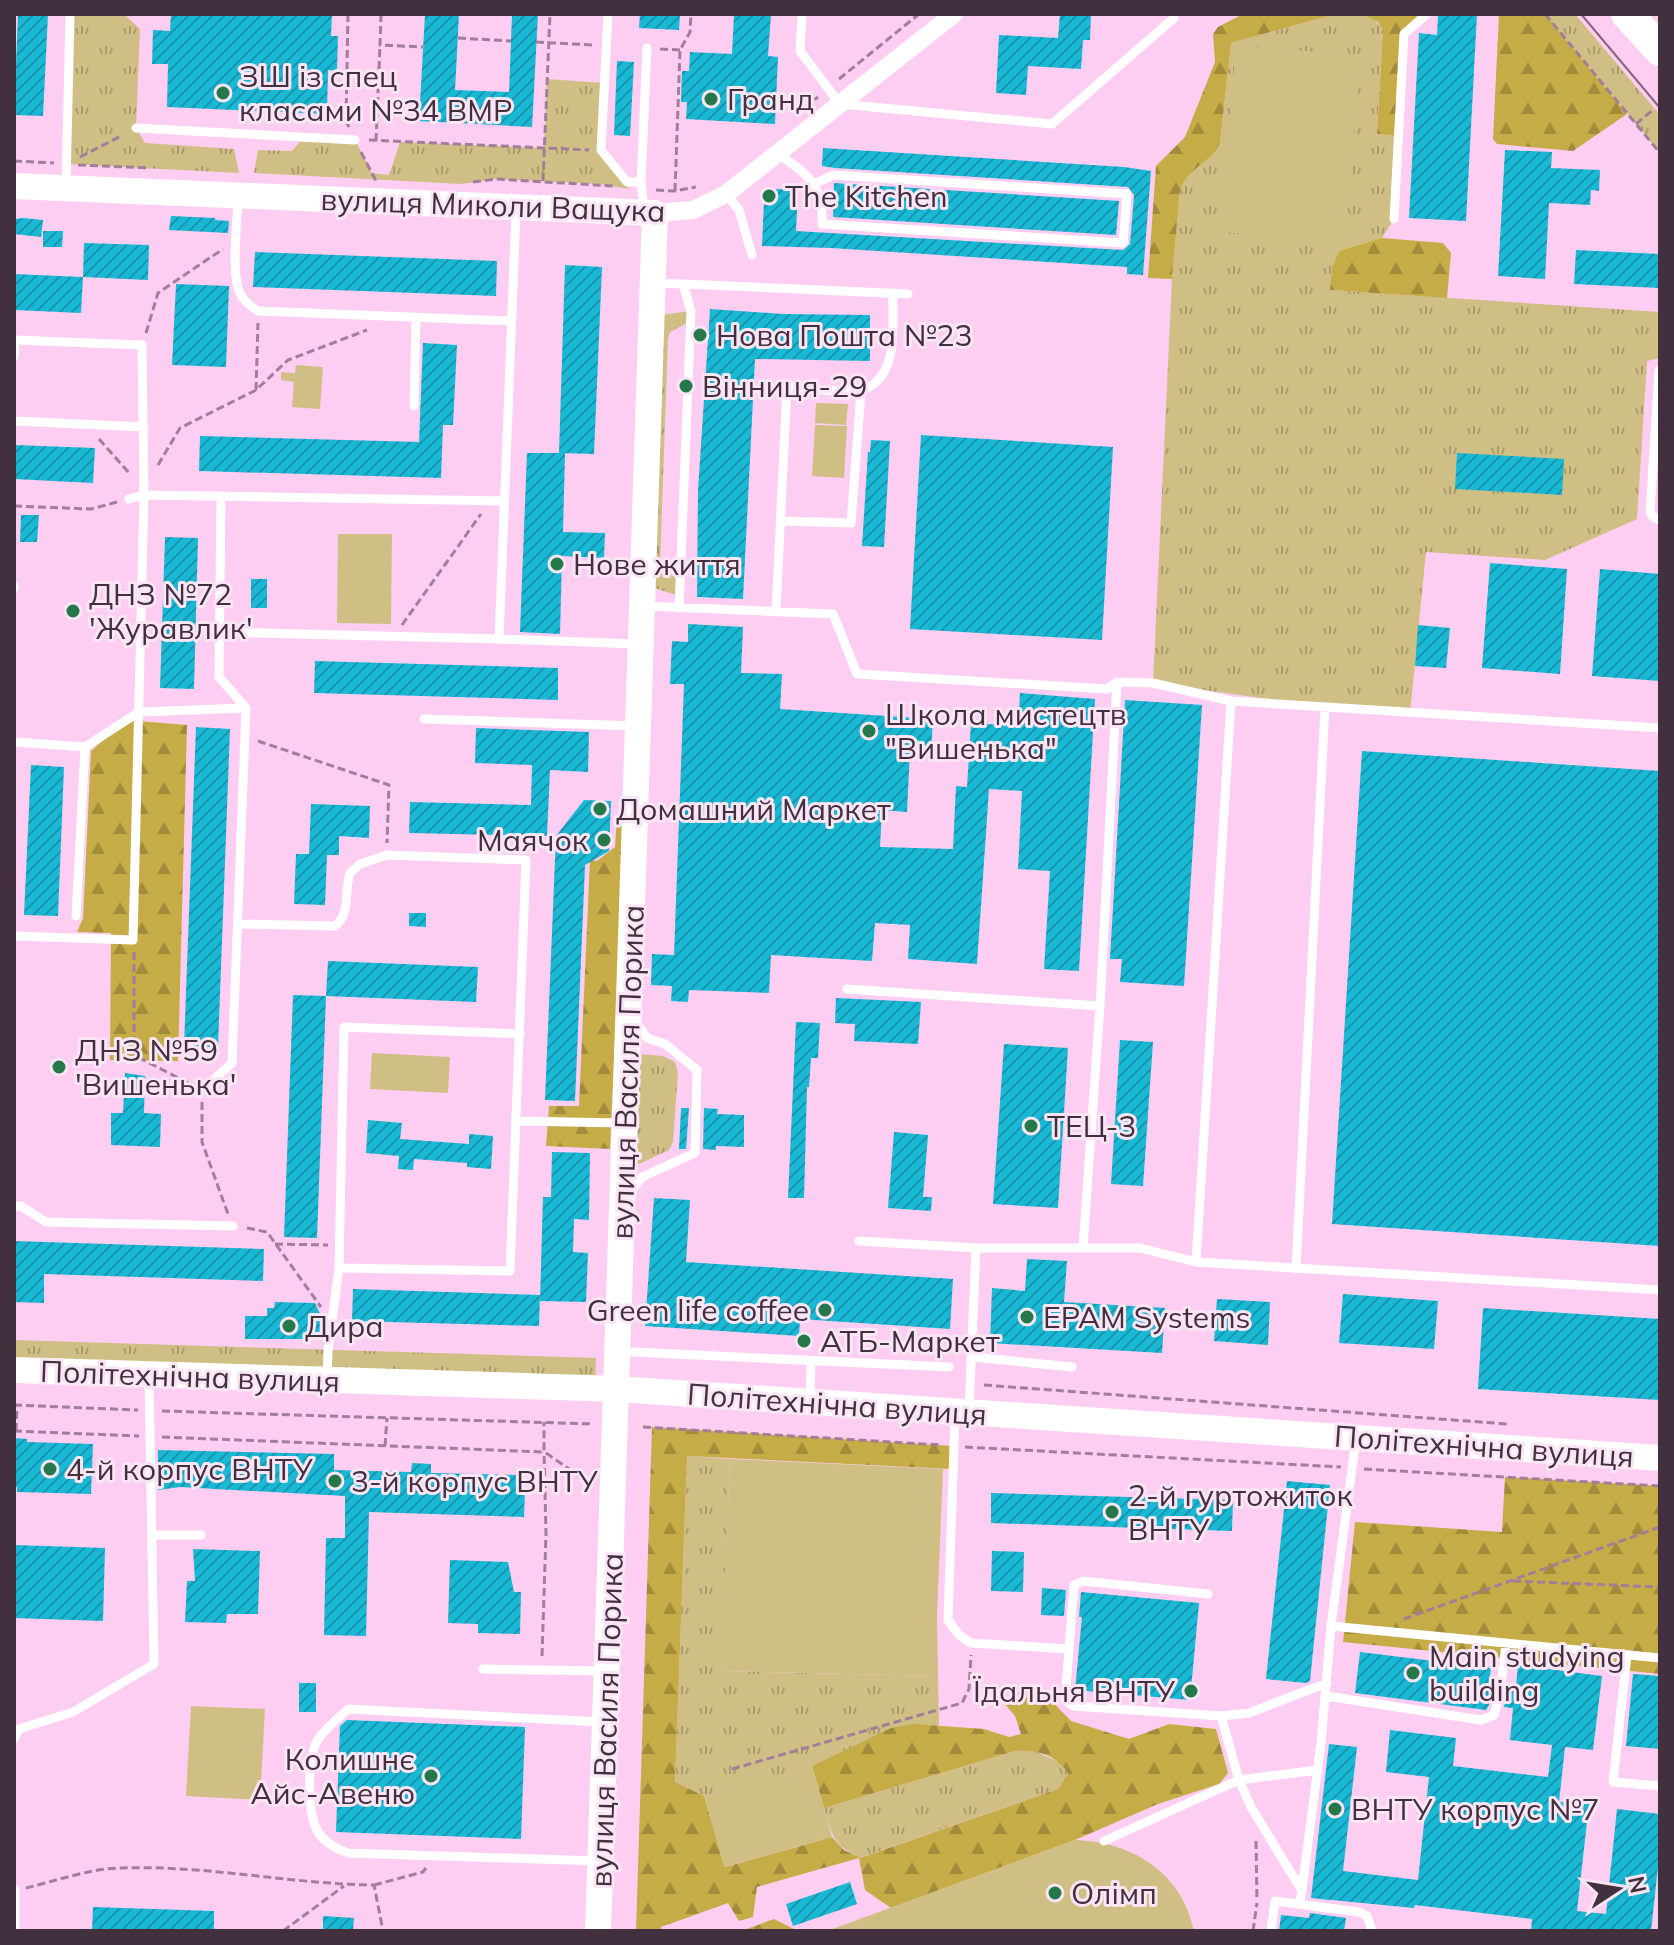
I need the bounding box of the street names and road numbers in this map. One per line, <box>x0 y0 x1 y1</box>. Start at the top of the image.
street label: вулиця Миколи Ващука <box>320 180 666 230</box>
street label: вулиця Василя Порика <box>602 904 652 1240</box>
street label: Політехнічна вулиця <box>39 1352 341 1400</box>
street label: Політехнічна вулиця <box>686 1375 988 1433</box>
street label: Політехнічна вулиця <box>1333 1417 1635 1475</box>
street label: вулиця Василя Порика <box>581 1552 631 1888</box>

